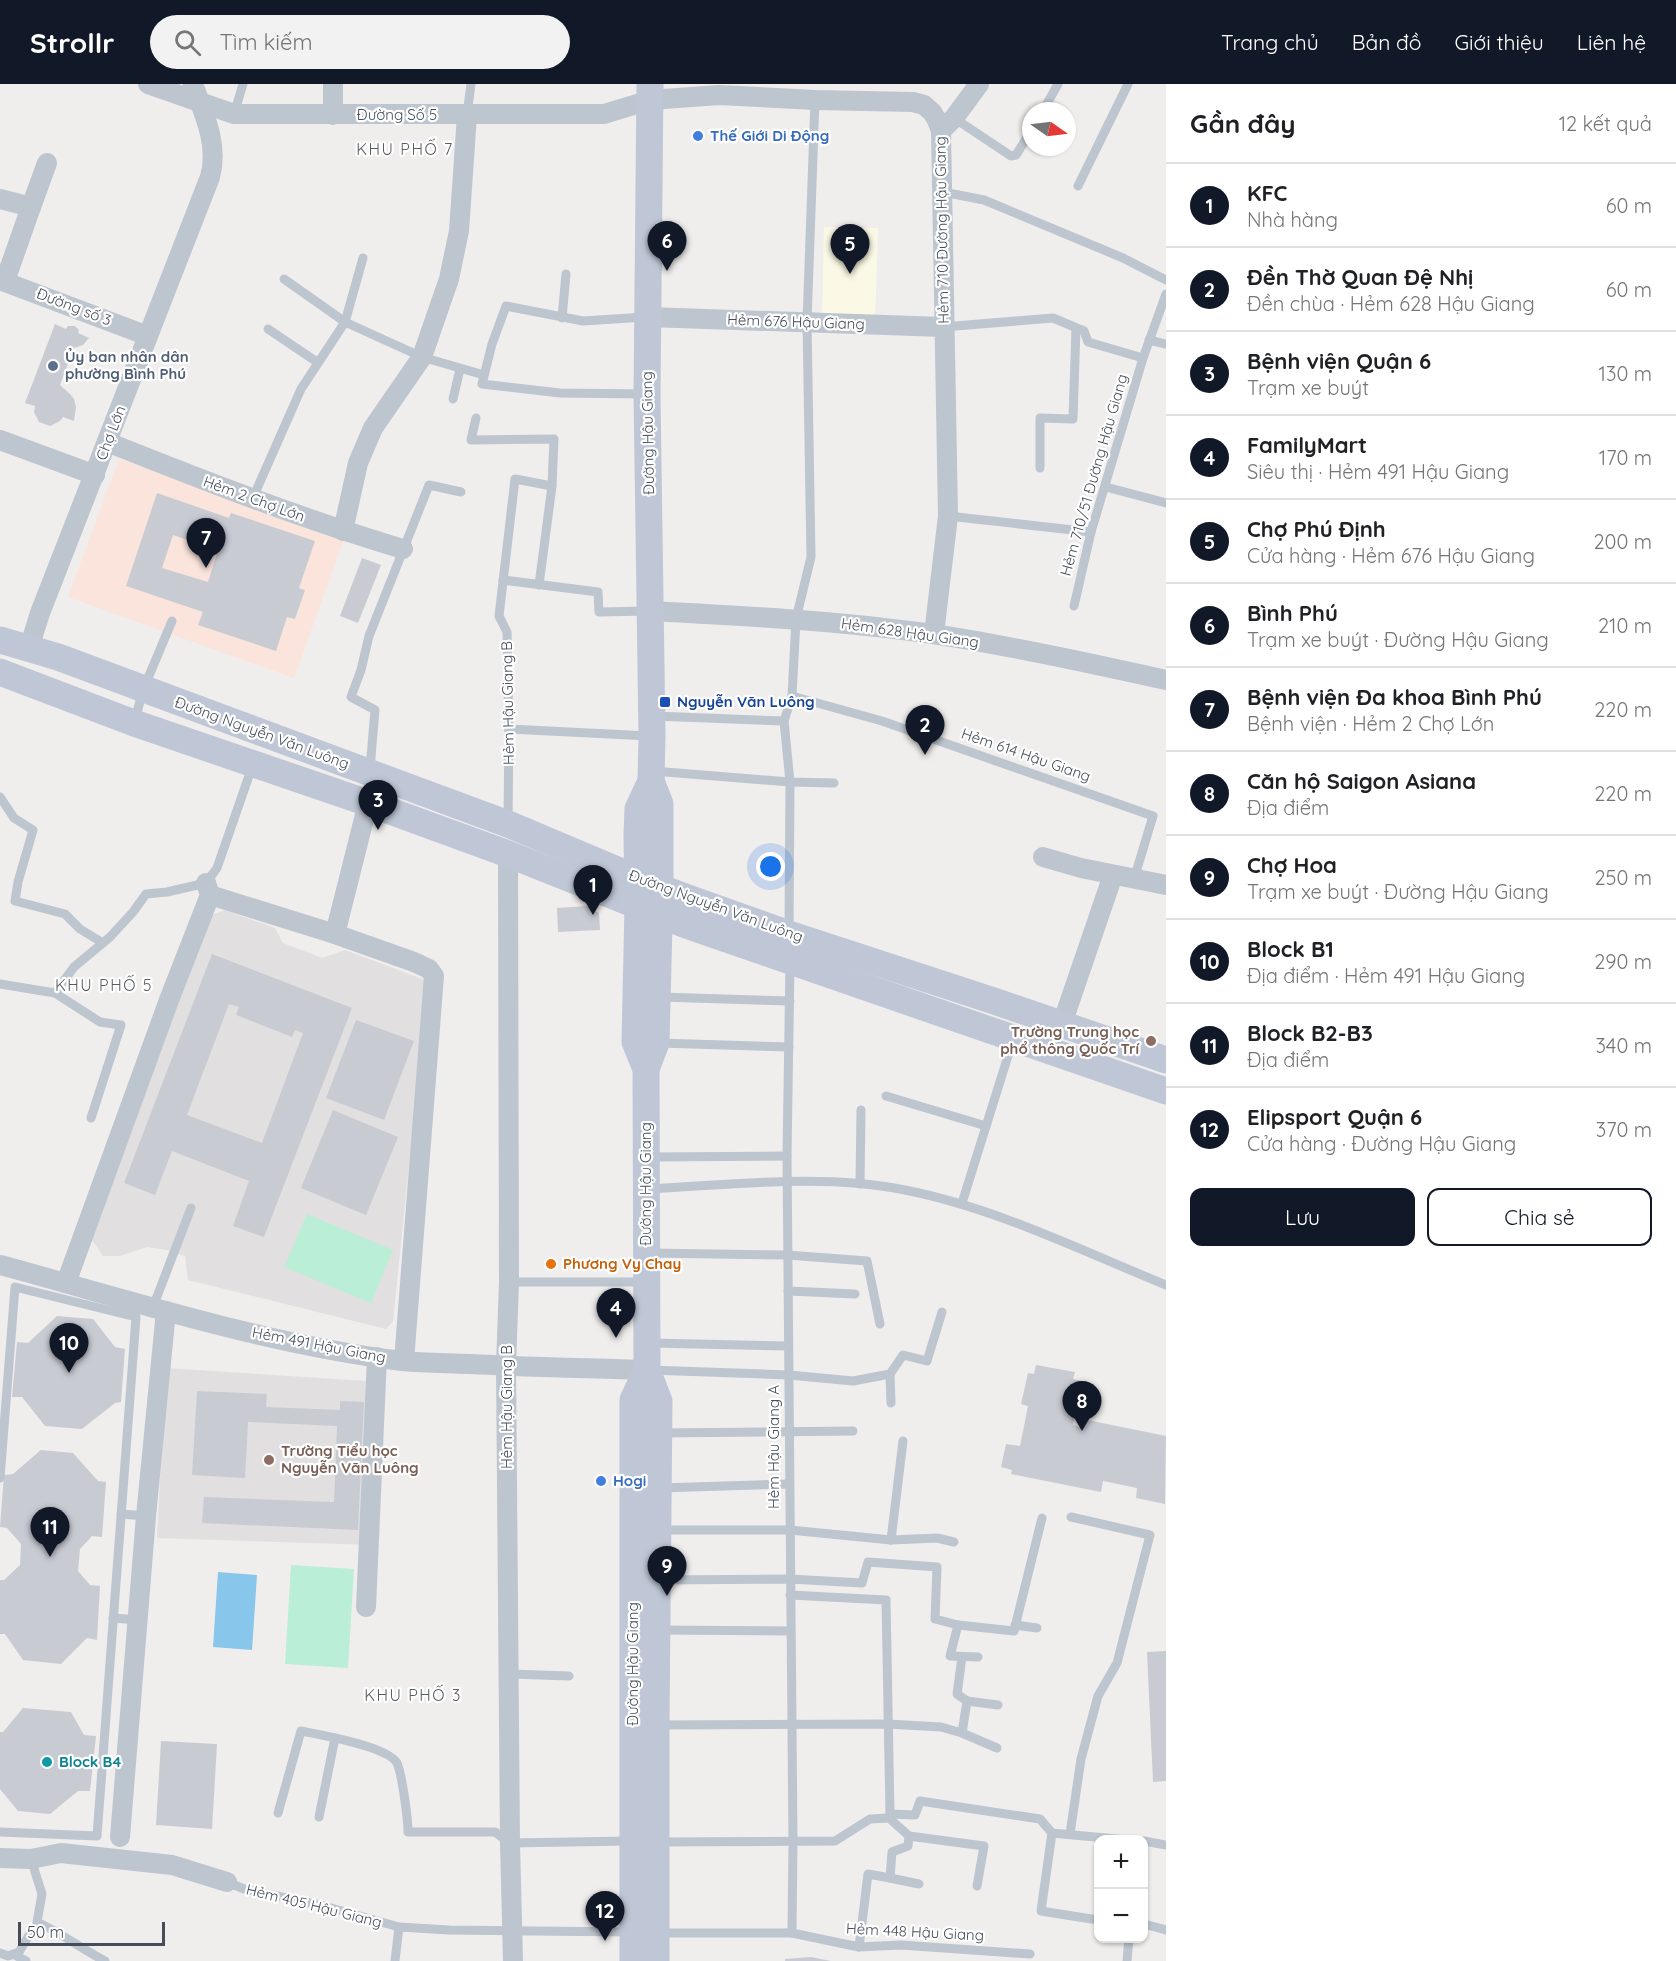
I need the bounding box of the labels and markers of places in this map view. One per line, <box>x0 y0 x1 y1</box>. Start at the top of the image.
place label: Thế Giới Di Động <box>710 126 829 145</box>
marker: Thế Giới Di Động <box>691 129 705 143</box>
pin: 6 <box>648 222 686 271</box>
pin: 5 <box>830 224 870 274</box>
place label: Ủy ban nhân dân phường Bình Phú <box>65 347 189 383</box>
marker: Ủy ban nhân dân phường Bình Phú <box>46 359 60 373</box>
pin: 7 <box>186 518 226 568</box>
place label: Nguyễn Văn Luông <box>677 692 815 711</box>
marker: Nguyễn Văn Luông <box>658 695 672 709</box>
pin: 2 <box>906 706 944 755</box>
pin: 3 <box>358 780 398 830</box>
pin: 1 <box>574 866 612 915</box>
place label: Trường Trung học phổ thông Quốc Trí <box>1000 1022 1139 1058</box>
marker: Trường Trung học phổ thông Quốc Trí <box>1144 1034 1158 1048</box>
place label: Phương Vy Chay <box>563 1254 681 1273</box>
marker: Phương Vy Chay <box>544 1257 558 1271</box>
pin: 4 <box>596 1288 636 1338</box>
pin: 10 <box>50 1324 88 1373</box>
pin: 8 <box>1062 1382 1102 1431</box>
place label: Trường Tiểu học Nguyễn Văn Luông <box>281 1441 419 1477</box>
marker: Trường Tiểu học Nguyễn Văn Luông <box>262 1453 276 1467</box>
place label: Hogi <box>613 1471 646 1490</box>
marker: Hogi <box>594 1474 608 1488</box>
pin: 11 <box>31 1508 70 1557</box>
pin: 9 <box>648 1546 686 1596</box>
place label: Block B4 <box>59 1752 121 1771</box>
marker: Block B4 <box>40 1755 54 1769</box>
pin: 12 <box>586 1892 624 1941</box>

